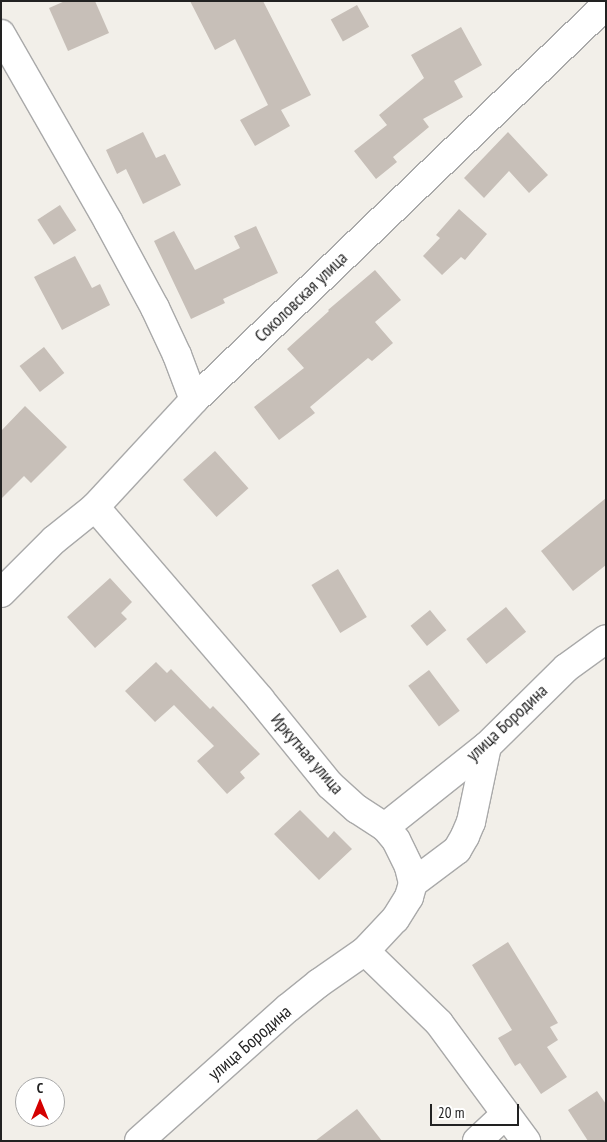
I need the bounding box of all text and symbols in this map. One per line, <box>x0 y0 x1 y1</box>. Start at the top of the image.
street label: Соколовская улица <box>250 247 352 347</box>
street label: улица Бородина <box>462 680 552 766</box>
street label: Иркутная улица <box>266 709 348 799</box>
street label: улица Бородина <box>204 1001 296 1085</box>
north arrow <box>15 1077 65 1127</box>
text: С <box>37 1079 43 1097</box>
scale bar <box>432 1094 521 1126</box>
text: 20 m <box>438 1103 464 1122</box>

